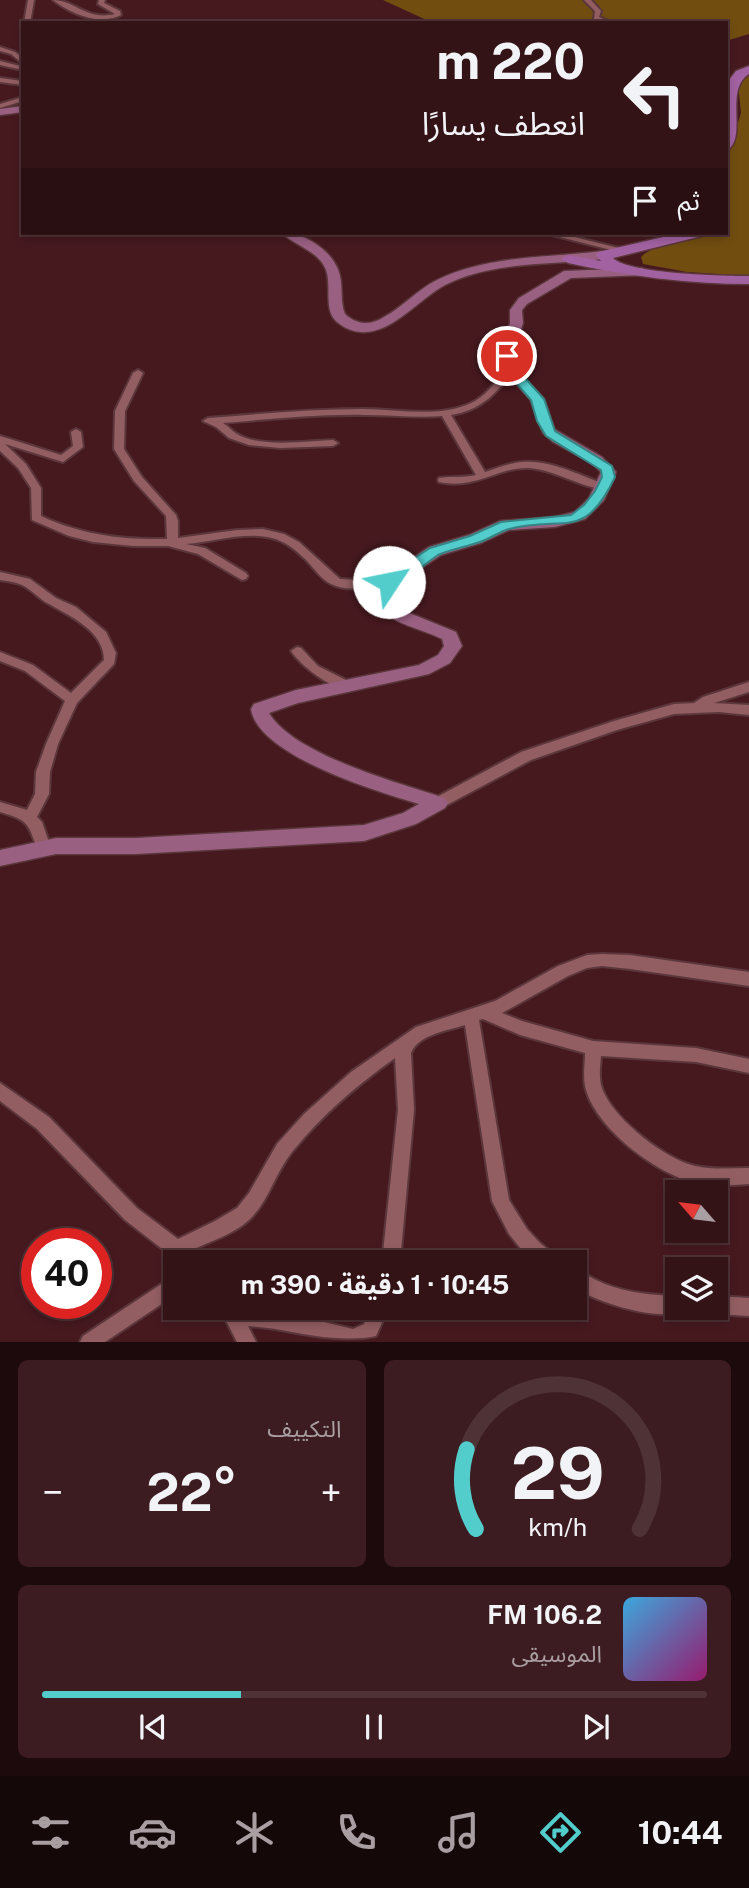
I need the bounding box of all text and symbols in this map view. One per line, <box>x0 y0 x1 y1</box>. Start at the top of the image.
text: 220 m <box>436 32 585 90</box>
icon: left <box>609 49 700 140</box>
text: انعطف يسارًا <box>422 105 585 142</box>
icon: arrive <box>626 182 664 220</box>
text: ثم <box>678 185 700 216</box>
pin <box>477 326 537 386</box>
icon: arrive <box>488 337 526 375</box>
position arrow <box>352 545 426 619</box>
north arrow <box>665 1180 728 1242</box>
map controls <box>665 1180 728 1320</box>
speed limit sign: 40 <box>21 1228 112 1319</box>
button: layers <box>665 1257 728 1320</box>
text: 10:45 · 1 دقيقة · 390 m <box>241 1269 509 1300</box>
text: التكييف <box>267 1415 342 1442</box>
text: 29 <box>510 1431 604 1516</box>
text: 22° <box>146 1462 237 1523</box>
text: − <box>42 1470 63 1515</box>
text: + <box>320 1470 341 1515</box>
text: km/h <box>528 1512 587 1542</box>
text: 106.2 FM <box>487 1599 602 1630</box>
text: الموسيقى <box>511 1640 602 1667</box>
icon: previous <box>134 1708 172 1746</box>
icon: pause <box>355 1708 393 1746</box>
icon: next <box>577 1708 615 1746</box>
icon: filters <box>26 1808 75 1857</box>
icon: car <box>128 1808 177 1857</box>
icon: climate <box>230 1808 279 1857</box>
icon: phone <box>332 1808 381 1857</box>
icon: music <box>434 1808 483 1857</box>
icon: directions <box>536 1808 585 1857</box>
text: 10:44 <box>638 1814 723 1851</box>

